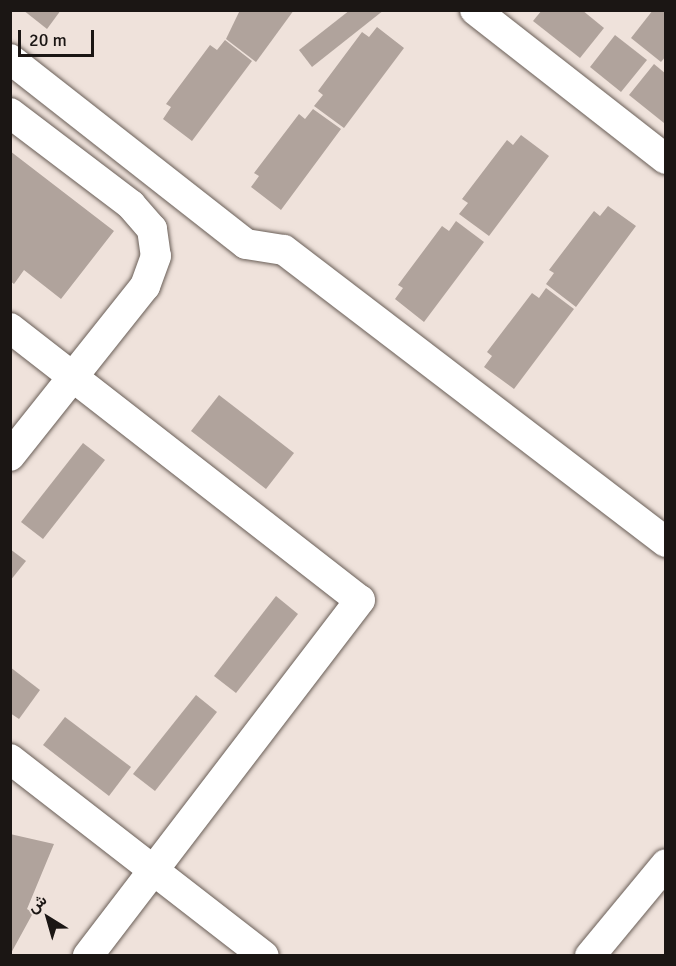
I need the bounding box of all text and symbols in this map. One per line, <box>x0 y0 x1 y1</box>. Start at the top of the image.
scale bar <box>21 18 98 56</box>
text: 20 m <box>29 29 67 51</box>
north arrow <box>18 888 78 948</box>
text: ش <box>23 890 51 917</box>

